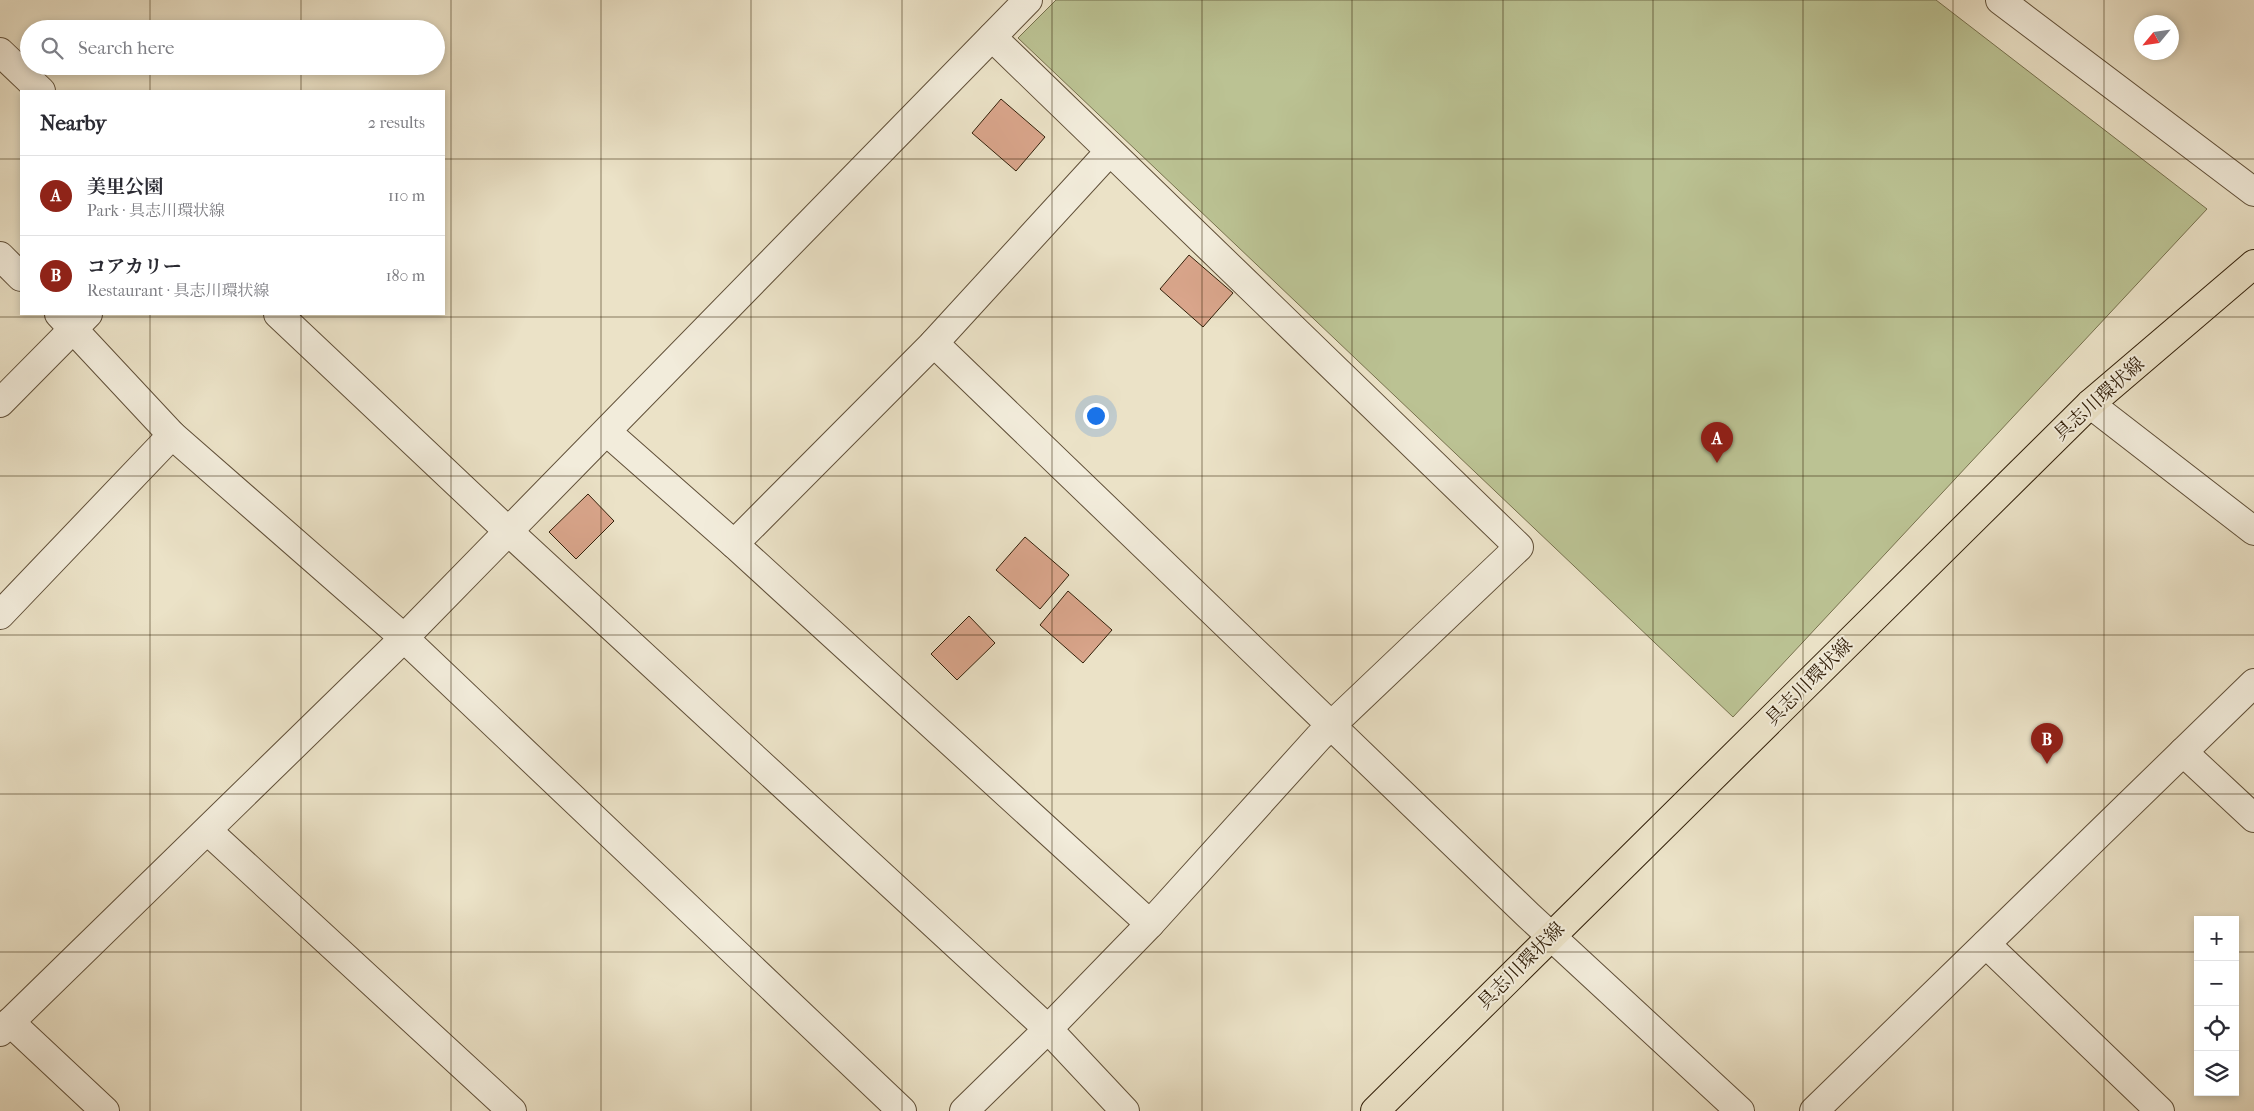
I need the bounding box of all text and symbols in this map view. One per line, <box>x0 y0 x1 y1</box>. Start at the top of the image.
north arrow <box>2134 15 2179 60</box>
search box <box>20 20 445 75</box>
icon: search <box>38 34 66 62</box>
text: Search here <box>78 37 174 59</box>
text: Nearby <box>40 111 106 135</box>
text: 2 results <box>368 113 425 132</box>
text: 美里公園 <box>87 176 163 198</box>
text: A <box>51 186 61 205</box>
text: 110 m <box>388 186 425 205</box>
text: Park · 具志川環状線 <box>87 201 225 220</box>
text: コアカリー <box>87 256 182 278</box>
text: B <box>51 266 61 285</box>
text: 180 m <box>386 266 425 285</box>
text: Restaurant · 具志川環状線 <box>87 281 270 300</box>
street label: 具志川環状線 <box>2049 353 2149 445</box>
your location <box>1083 403 1109 429</box>
pin: A <box>1701 422 1733 463</box>
street label: 具志川環状線 <box>1761 634 1857 730</box>
pin: B <box>2031 723 2063 764</box>
map controls <box>2194 916 2239 1096</box>
button: + <box>2194 916 2239 961</box>
street label: 具志川環状線 <box>1473 918 1569 1014</box>
button: − <box>2194 961 2239 1006</box>
button: locate <box>2194 1006 2239 1051</box>
button: layers <box>2194 1051 2239 1096</box>

